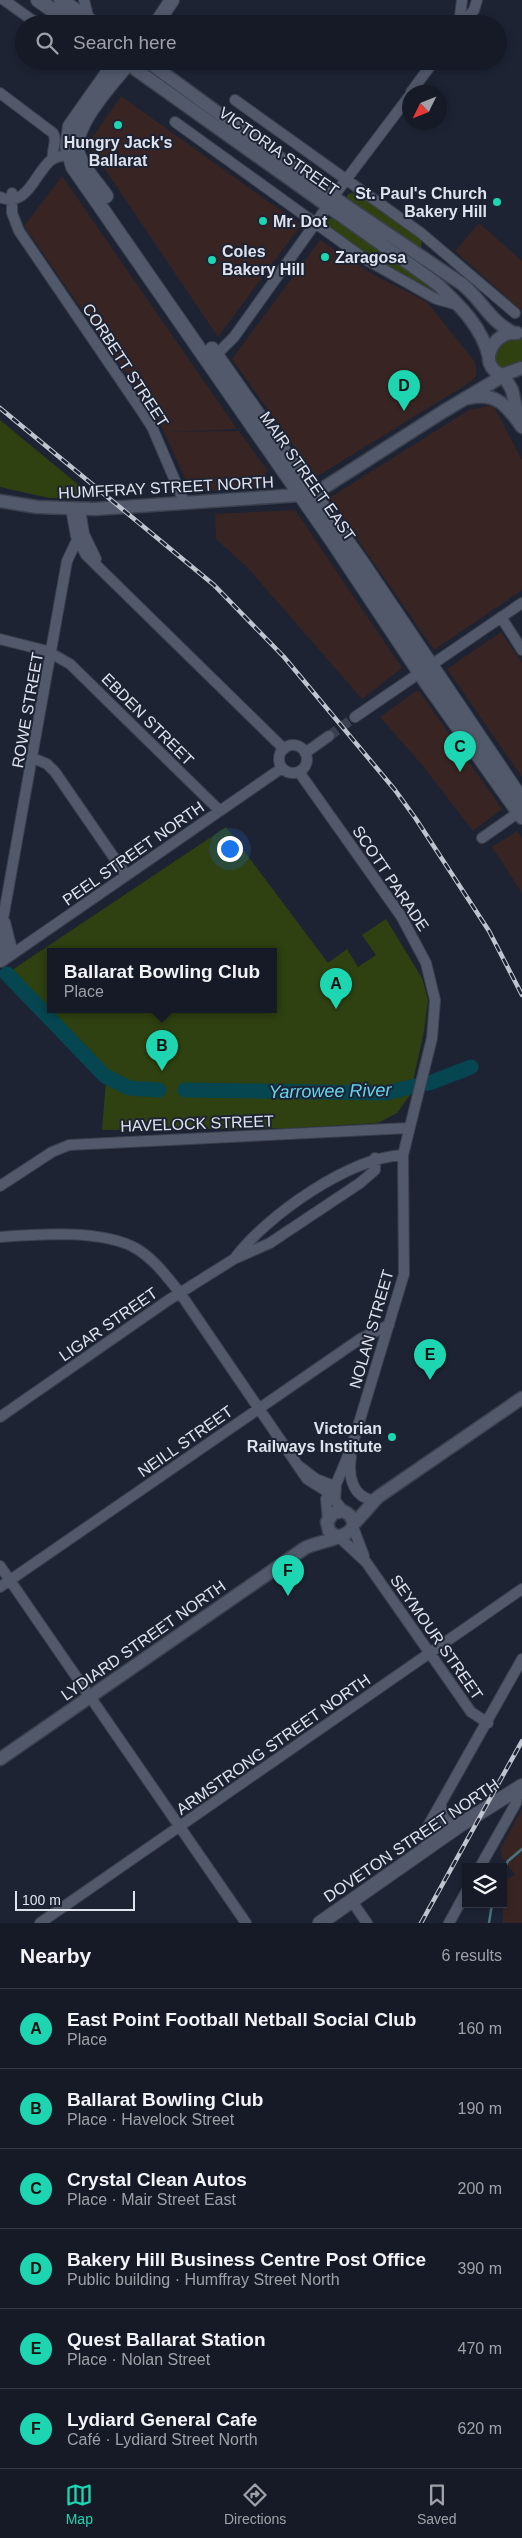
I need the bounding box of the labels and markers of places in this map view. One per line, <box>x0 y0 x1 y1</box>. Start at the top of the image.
marker: Hungry Jack's Ballarat <box>112 119 124 131</box>
place label: Hungry Jack's Ballarat <box>64 134 172 169</box>
place label: St. Paul's Church Bakery Hill <box>355 185 487 220</box>
marker: St. Paul's Church Bakery Hill <box>491 196 503 208</box>
place label: Mr. Dot <box>273 213 328 230</box>
marker: Mr. Dot <box>257 215 269 227</box>
place label: Coles Bakery Hill <box>222 243 305 278</box>
place label: Zaragosa <box>335 249 406 266</box>
marker: Zaragosa <box>319 251 331 263</box>
marker: Coles Bakery Hill <box>206 254 218 266</box>
pin: D <box>388 370 420 411</box>
pin: C <box>444 731 476 772</box>
pin: A <box>320 968 352 1009</box>
pin: B <box>146 1030 178 1071</box>
pin: E <box>414 1339 446 1380</box>
place label: Victorian Railways Institute <box>247 1420 382 1455</box>
marker: Victorian Railways Institute <box>386 1431 398 1443</box>
pin: F <box>272 1555 304 1596</box>

